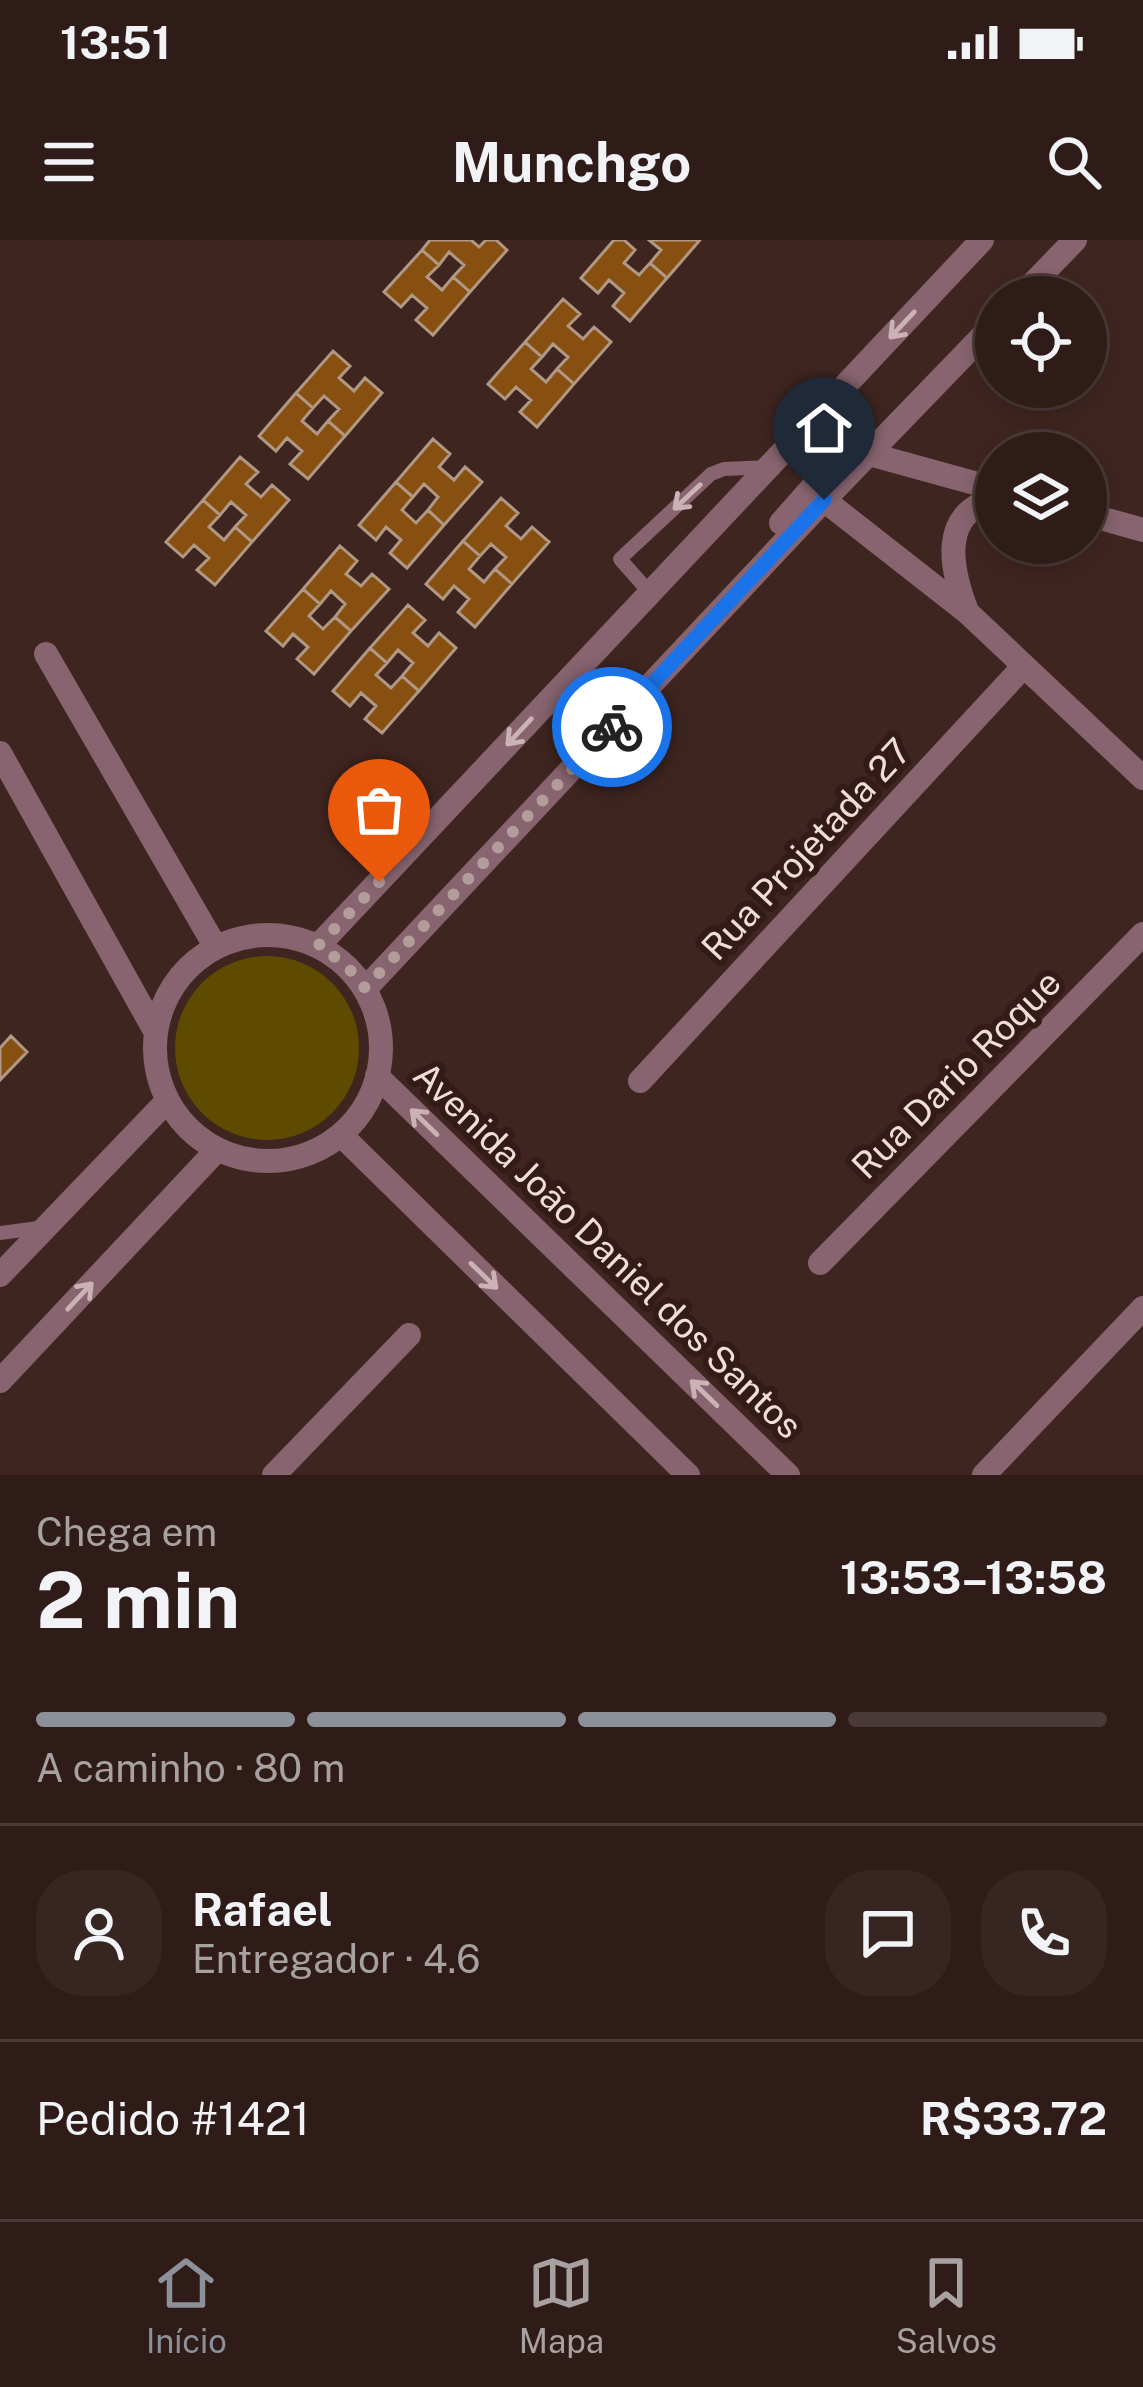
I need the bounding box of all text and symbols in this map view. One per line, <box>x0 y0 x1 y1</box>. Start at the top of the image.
text: 13:51 <box>60 16 171 69</box>
icon: menu <box>36 129 102 195</box>
icon: search <box>1041 129 1107 195</box>
text: Munchgo <box>452 131 691 194</box>
map controls <box>975 276 1107 564</box>
button: locate <box>975 276 1107 408</box>
one-way arrow <box>888 310 916 340</box>
pin <box>773 377 875 500</box>
icon: home <box>791 395 857 461</box>
button: layers <box>975 432 1107 564</box>
one-way arrow <box>672 482 702 510</box>
courier <box>552 667 672 787</box>
icon: bike <box>579 694 645 760</box>
one-way arrow <box>506 717 534 746</box>
street label: Rua Projetada 27 <box>693 730 919 968</box>
pin <box>328 759 430 882</box>
icon: bag <box>346 777 412 843</box>
street label: Rua Dario Roque <box>843 961 1069 1187</box>
street label: Avenida João Daniel dos Santos <box>405 1053 811 1447</box>
one-way arrow <box>410 1108 439 1136</box>
one-way arrow <box>469 1261 498 1290</box>
one-way arrow <box>65 1282 94 1312</box>
one-way arrow <box>690 1380 719 1408</box>
text: Chega em <box>36 1509 217 1555</box>
text: 13:53–13:58 <box>840 1551 1107 1604</box>
text: 2 min <box>36 1554 240 1646</box>
text: A caminho · 80 m <box>36 1745 345 1791</box>
button: person <box>36 1870 162 1996</box>
button: chat <box>825 1870 951 1996</box>
button: phone <box>981 1870 1107 1996</box>
text: Rafael <box>192 1883 333 1936</box>
text: Entregador · 4.6 <box>192 1936 480 1982</box>
text: Pedido #1421 <box>36 2092 310 2145</box>
text: R$33.72 <box>920 2092 1107 2145</box>
tab: Início <box>146 2250 227 2360</box>
tab: Mapa <box>519 2250 604 2360</box>
tab: Salvos <box>896 2250 997 2360</box>

